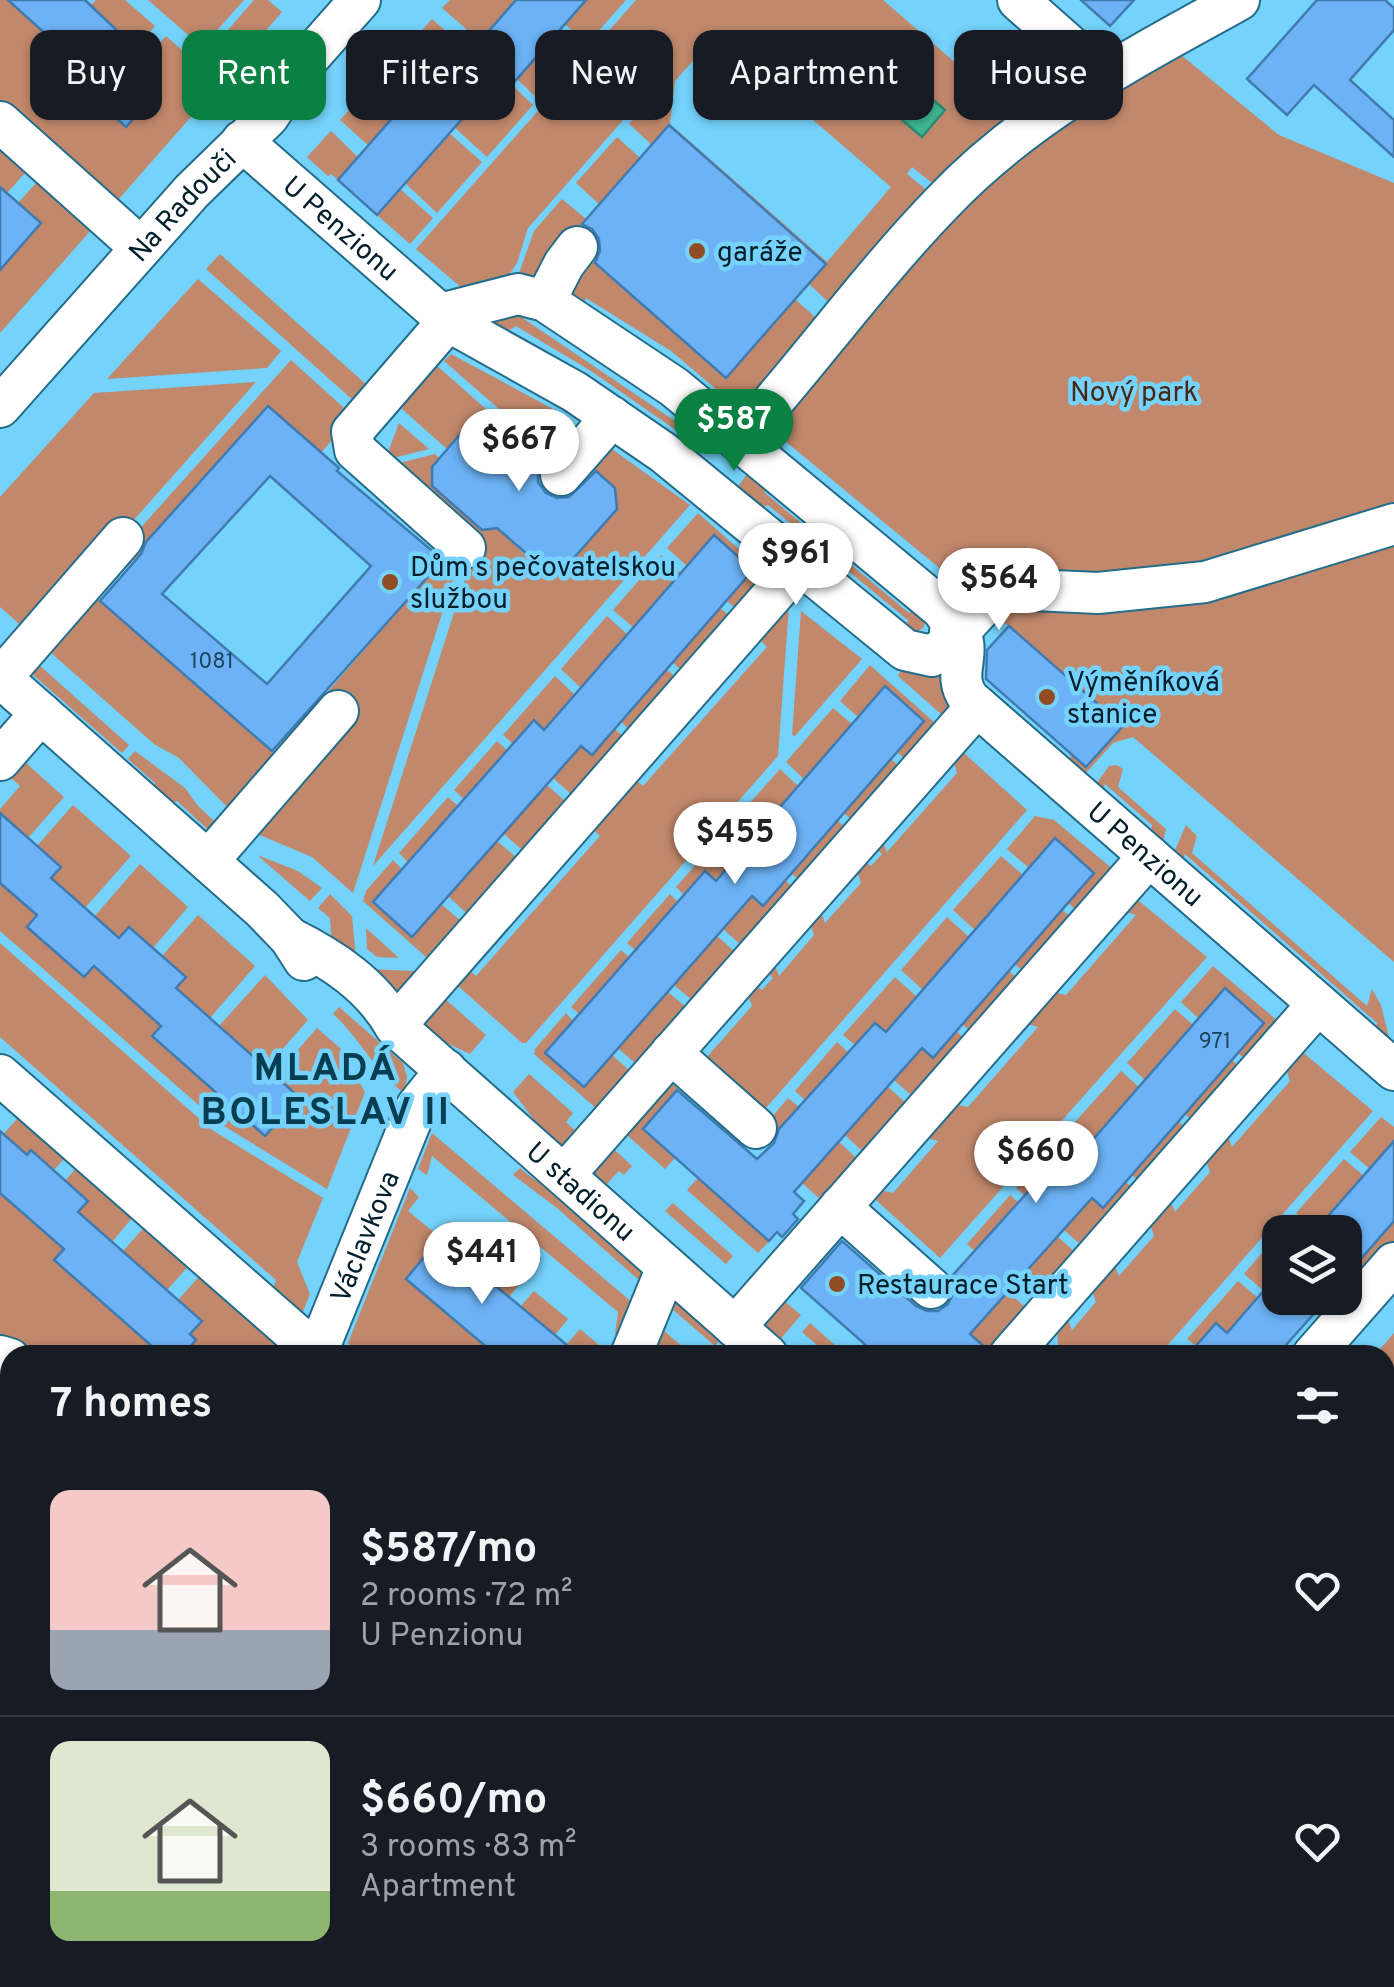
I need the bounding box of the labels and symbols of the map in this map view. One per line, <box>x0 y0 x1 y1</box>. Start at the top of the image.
street label: Na Radouči <box>122 142 245 271</box>
street label: U Penzionu <box>274 170 405 291</box>
place label: garáže <box>717 236 803 272</box>
marker: garáže <box>686 240 708 262</box>
park label: Nový park <box>1070 376 1198 412</box>
pin: $587 <box>675 389 793 474</box>
pin: $667 <box>460 409 578 494</box>
pin: $961 <box>737 523 855 608</box>
pin: $564 <box>940 548 1058 633</box>
place label: Dům s pečovatelskou službou <box>410 551 676 619</box>
marker: Dům s pečovatelskou službou <box>379 571 401 593</box>
house number: 1081 <box>190 649 234 676</box>
place label: Výměníková stanice <box>1067 666 1220 734</box>
marker: Výměníková stanice <box>1036 686 1058 708</box>
street label: U Penzionu <box>1078 795 1210 916</box>
pin: $455 <box>676 802 794 887</box>
house number: 971 <box>1199 1029 1231 1056</box>
district label: MLADÁ BOLESLAV II <box>200 1045 452 1139</box>
pin: $660 <box>977 1121 1095 1206</box>
street label: U stadionu <box>517 1135 642 1251</box>
street label: Václavkova <box>324 1166 410 1309</box>
pin: $441 <box>423 1222 541 1307</box>
place label: Restaurace Start <box>857 1269 1069 1305</box>
marker: Restaurace Start <box>826 1273 848 1295</box>

